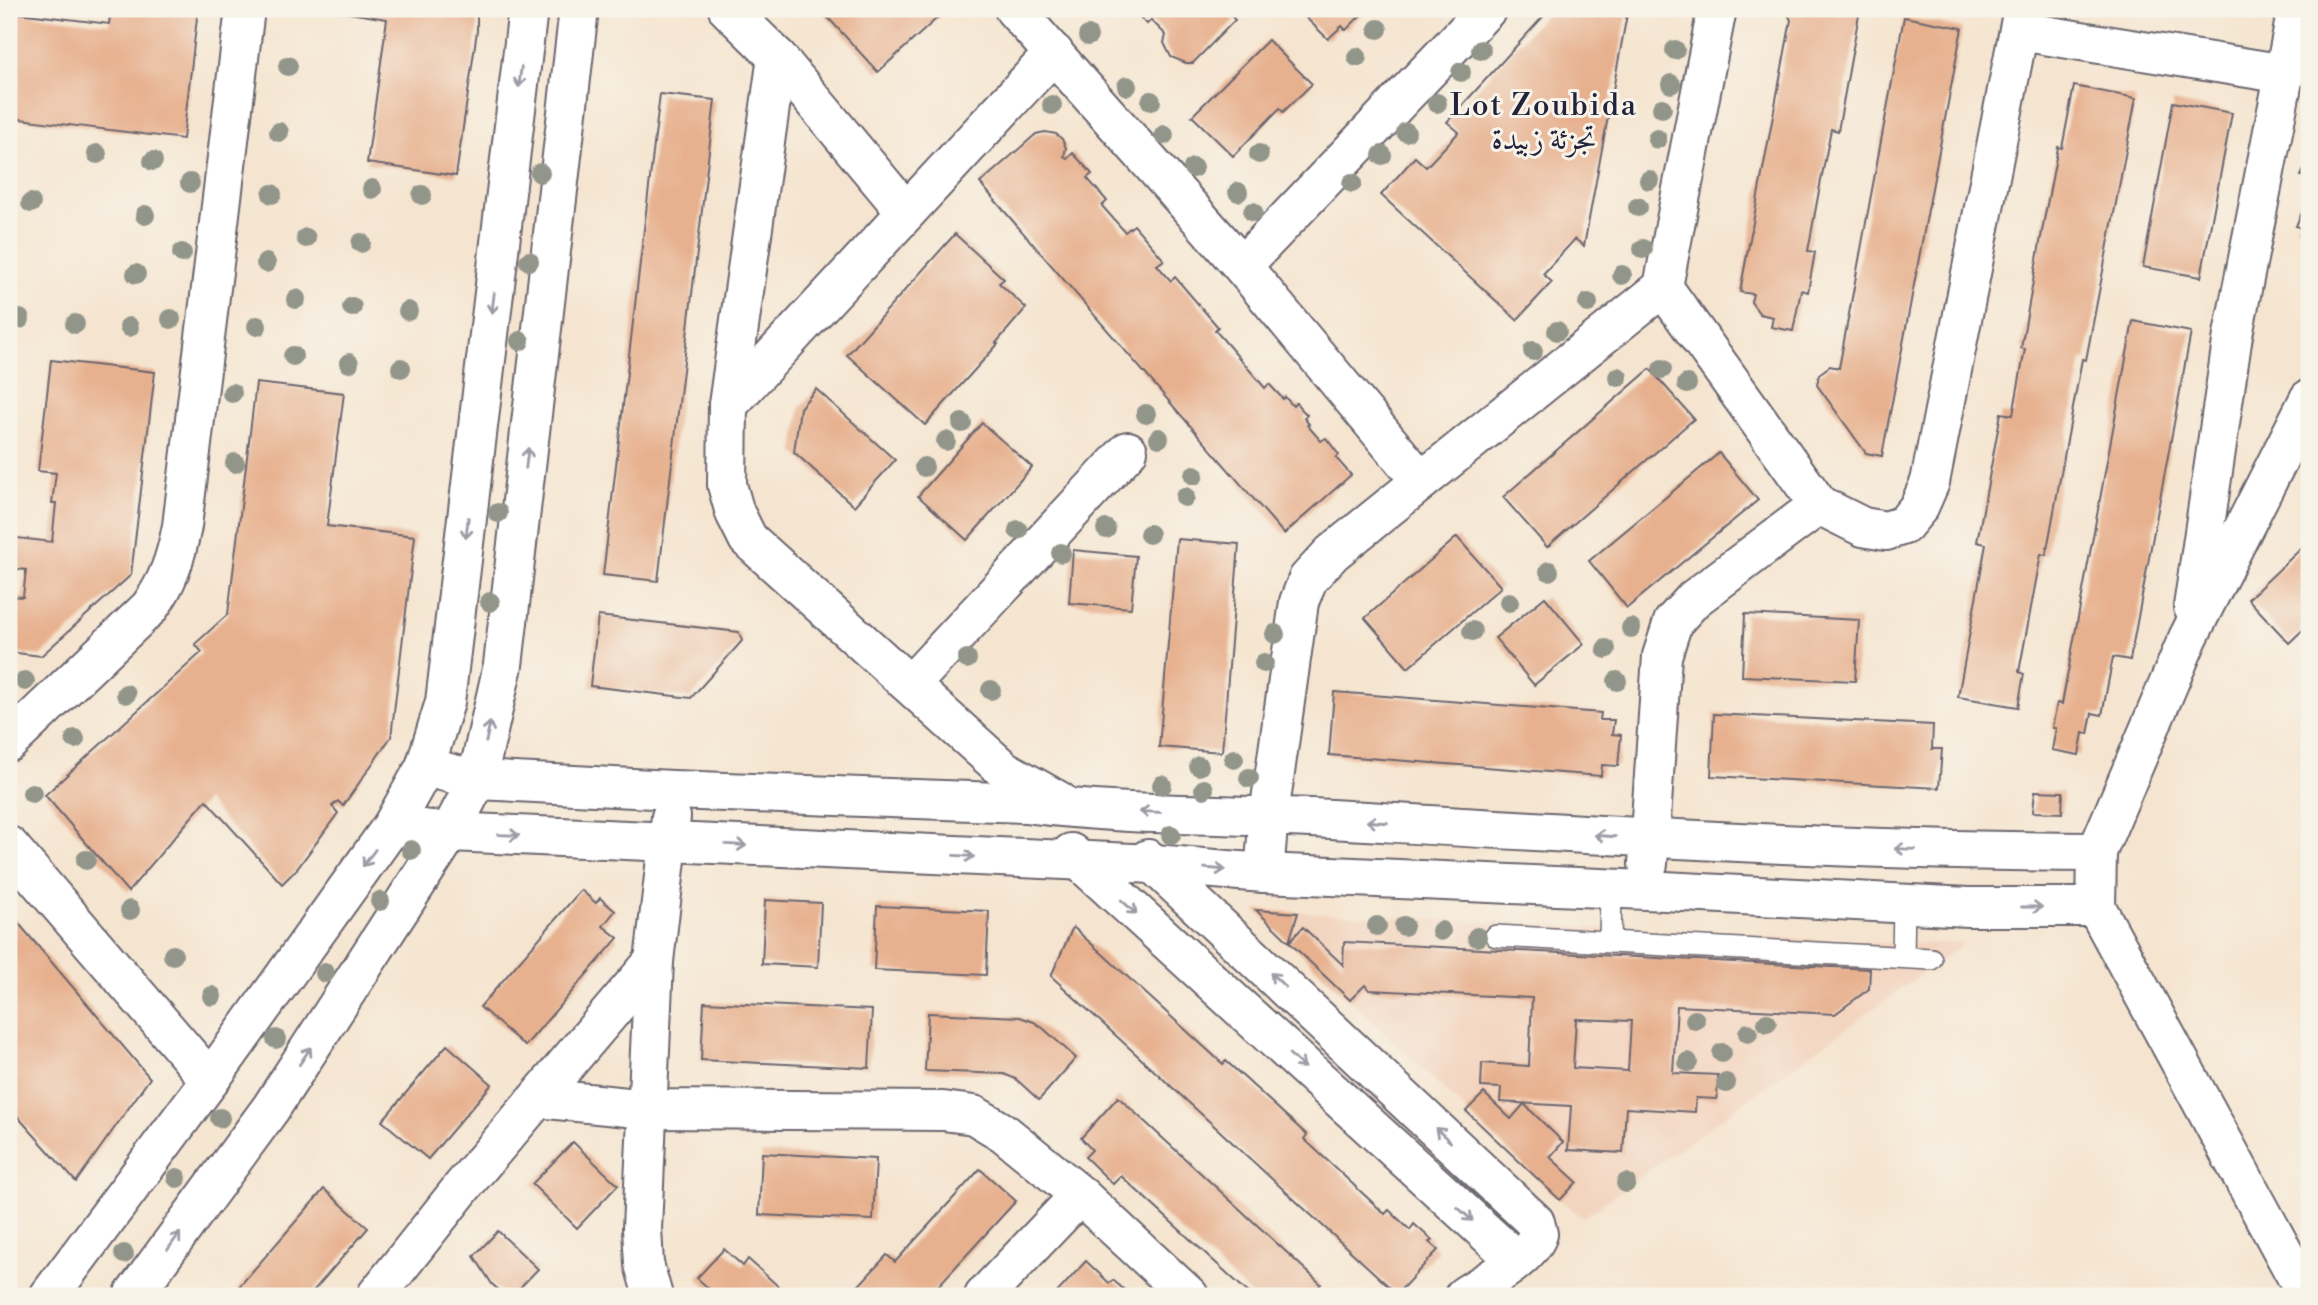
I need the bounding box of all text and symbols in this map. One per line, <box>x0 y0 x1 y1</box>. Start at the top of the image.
one-way arrow <box>513 65 526 87</box>
district label: Lot Zoubida تجزئة زبيدة <box>1450 87 1638 159</box>
one-way arrow <box>487 291 500 313</box>
one-way arrow <box>520 448 533 470</box>
one-way arrow <box>461 517 474 539</box>
one-way arrow <box>481 721 495 744</box>
one-way arrow <box>1139 805 1162 818</box>
one-way arrow <box>1367 815 1389 828</box>
one-way arrow <box>497 828 520 841</box>
one-way arrow <box>1594 829 1616 842</box>
one-way arrow <box>725 838 748 851</box>
one-way arrow <box>1894 842 1917 855</box>
one-way arrow <box>362 848 377 867</box>
one-way arrow <box>952 849 975 862</box>
one-way arrow <box>1203 863 1226 876</box>
one-way arrow <box>1120 899 1137 916</box>
one-way arrow <box>2020 900 2043 914</box>
one-way arrow <box>1270 971 1287 988</box>
one-way arrow <box>298 1046 312 1066</box>
one-way arrow <box>1288 1052 1305 1069</box>
one-way arrow <box>1435 1127 1452 1144</box>
one-way arrow <box>1456 1206 1474 1222</box>
one-way arrow <box>166 1232 181 1251</box>

